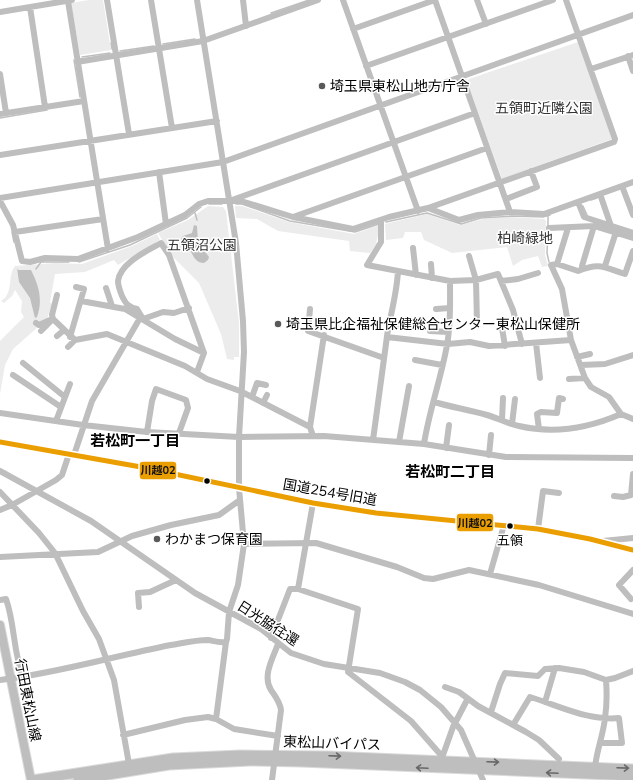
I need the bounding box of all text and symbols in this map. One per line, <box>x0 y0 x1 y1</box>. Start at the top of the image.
place label: 埼玉県東松山地方庁舎 <box>330 77 470 95</box>
marker: 埼玉県東松山地方庁舎 <box>317 81 327 91</box>
park label: 五領町近隣公園 <box>495 99 593 117</box>
park label: 柏崎緑地 <box>497 229 553 247</box>
park label: 五領沼公園 <box>167 236 237 254</box>
place label: 埼玉県比企福祉保健総合センター東松山保健所 <box>286 315 580 333</box>
marker: 埼玉県比企福祉保健総合センター東松山保健所 <box>273 319 283 329</box>
district label: 若松町一丁目 <box>90 431 180 450</box>
line badge: 川越02 <box>139 461 177 480</box>
district label: 若松町二丁目 <box>405 462 495 481</box>
text: 川越02 <box>140 463 176 477</box>
street label: 国道254号旧道 <box>282 475 378 509</box>
unlabelled marker <box>202 476 212 486</box>
line badge: 川越02 <box>456 513 494 532</box>
text: 川越02 <box>457 516 493 530</box>
marker: 五領 <box>505 521 515 531</box>
place label: わかまつ保育園 <box>165 530 263 548</box>
place label: 五領 <box>497 532 523 548</box>
marker: わかまつ保育園 <box>152 534 162 544</box>
street label: 日光脇往還 <box>234 596 302 650</box>
street label: 行田東松山線 <box>11 657 45 743</box>
street label: 東松山バイパス <box>283 732 381 754</box>
one-way arrow <box>328 752 341 760</box>
one-way arrow <box>486 759 499 766</box>
one-way arrow <box>416 764 429 772</box>
one-way arrow <box>616 765 629 772</box>
one-way arrow <box>546 769 559 776</box>

